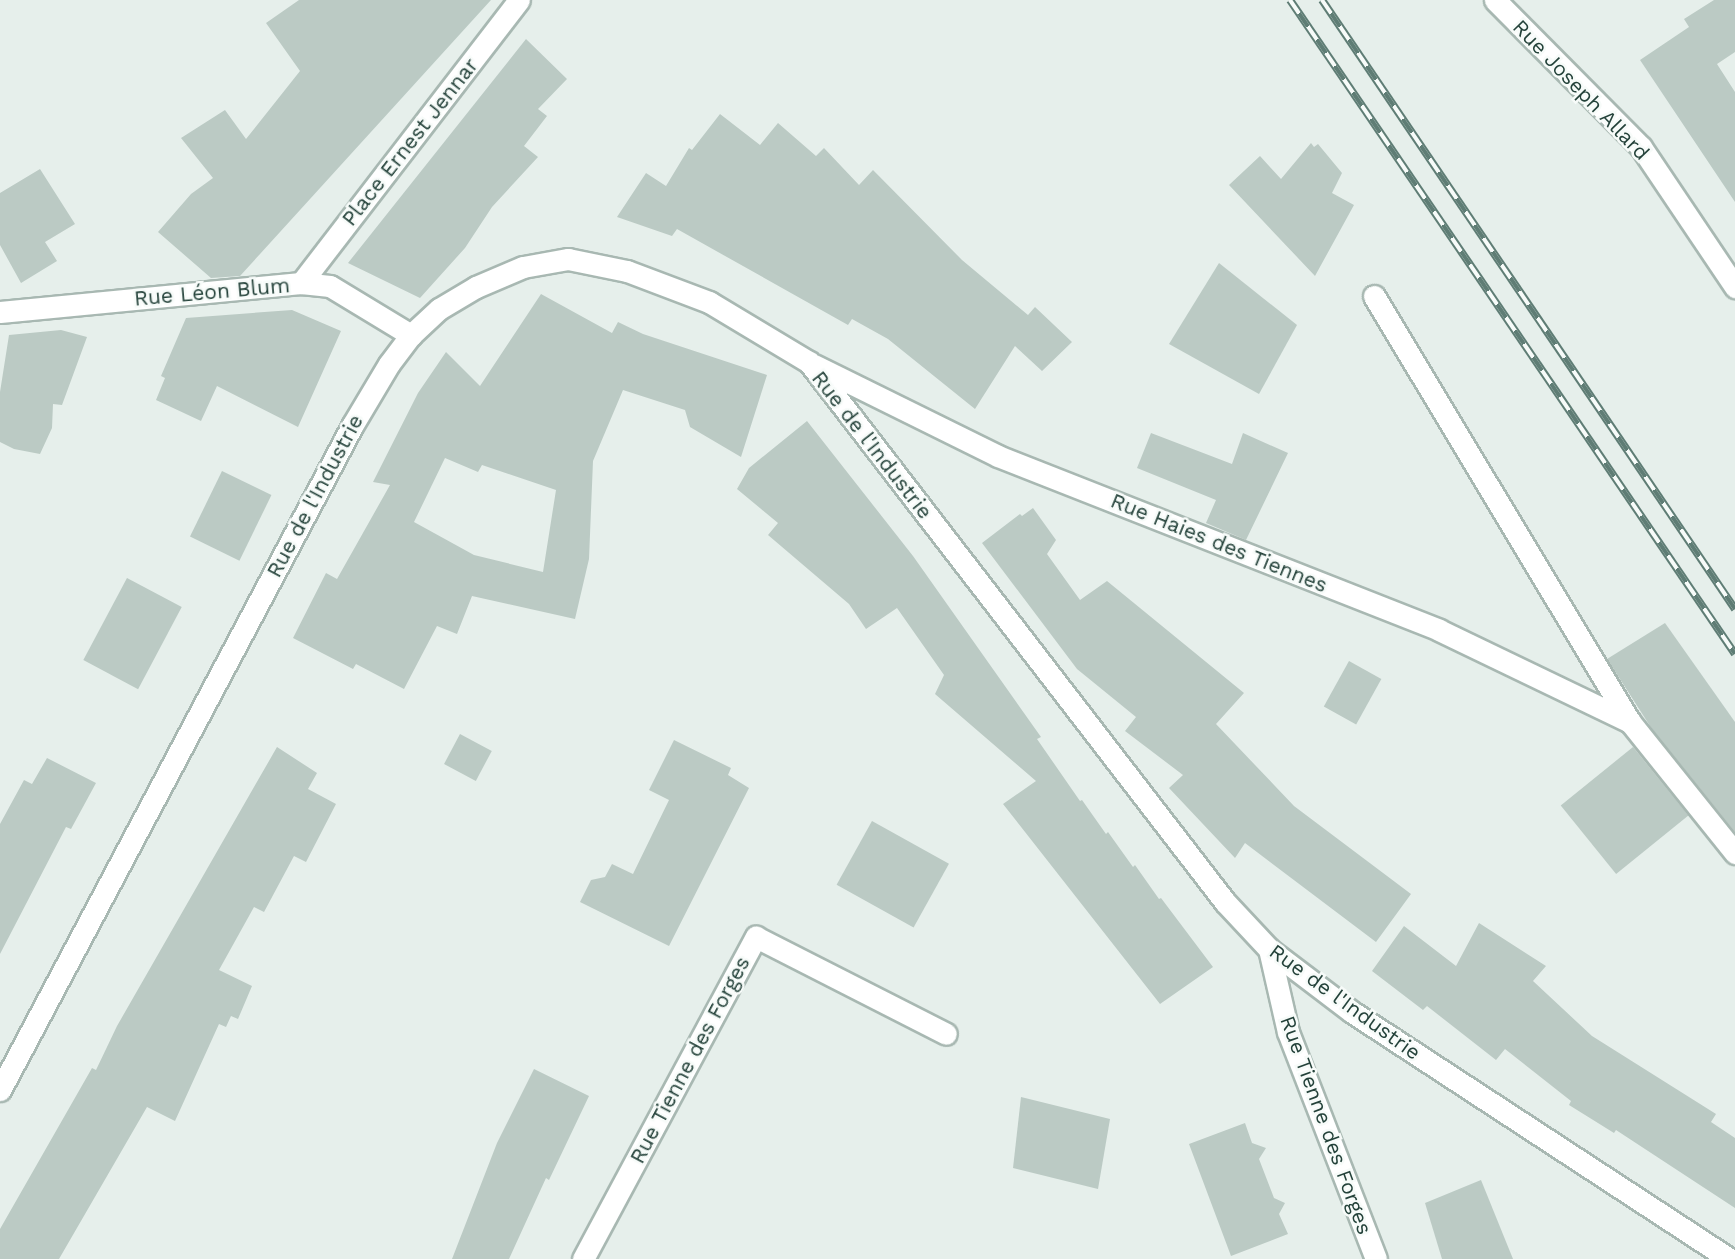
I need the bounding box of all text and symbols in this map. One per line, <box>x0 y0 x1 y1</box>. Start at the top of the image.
street label: Rue Joseph Allard <box>1507 14 1655 166</box>
street label: Place Ernest Jennar <box>336 53 484 231</box>
street label: Rue Léon Blum <box>133 273 291 311</box>
street label: Rue de l'Industrie <box>806 366 938 524</box>
street label: Rue de l'Industrie <box>261 410 369 582</box>
street label: Rue Haies des Tiennes <box>1107 488 1331 598</box>
street label: Rue de l'Industrie <box>1265 939 1425 1065</box>
street label: Rue Tienne des Forges <box>625 952 755 1168</box>
street label: Rue Tienne des Forges <box>1275 1012 1377 1238</box>

